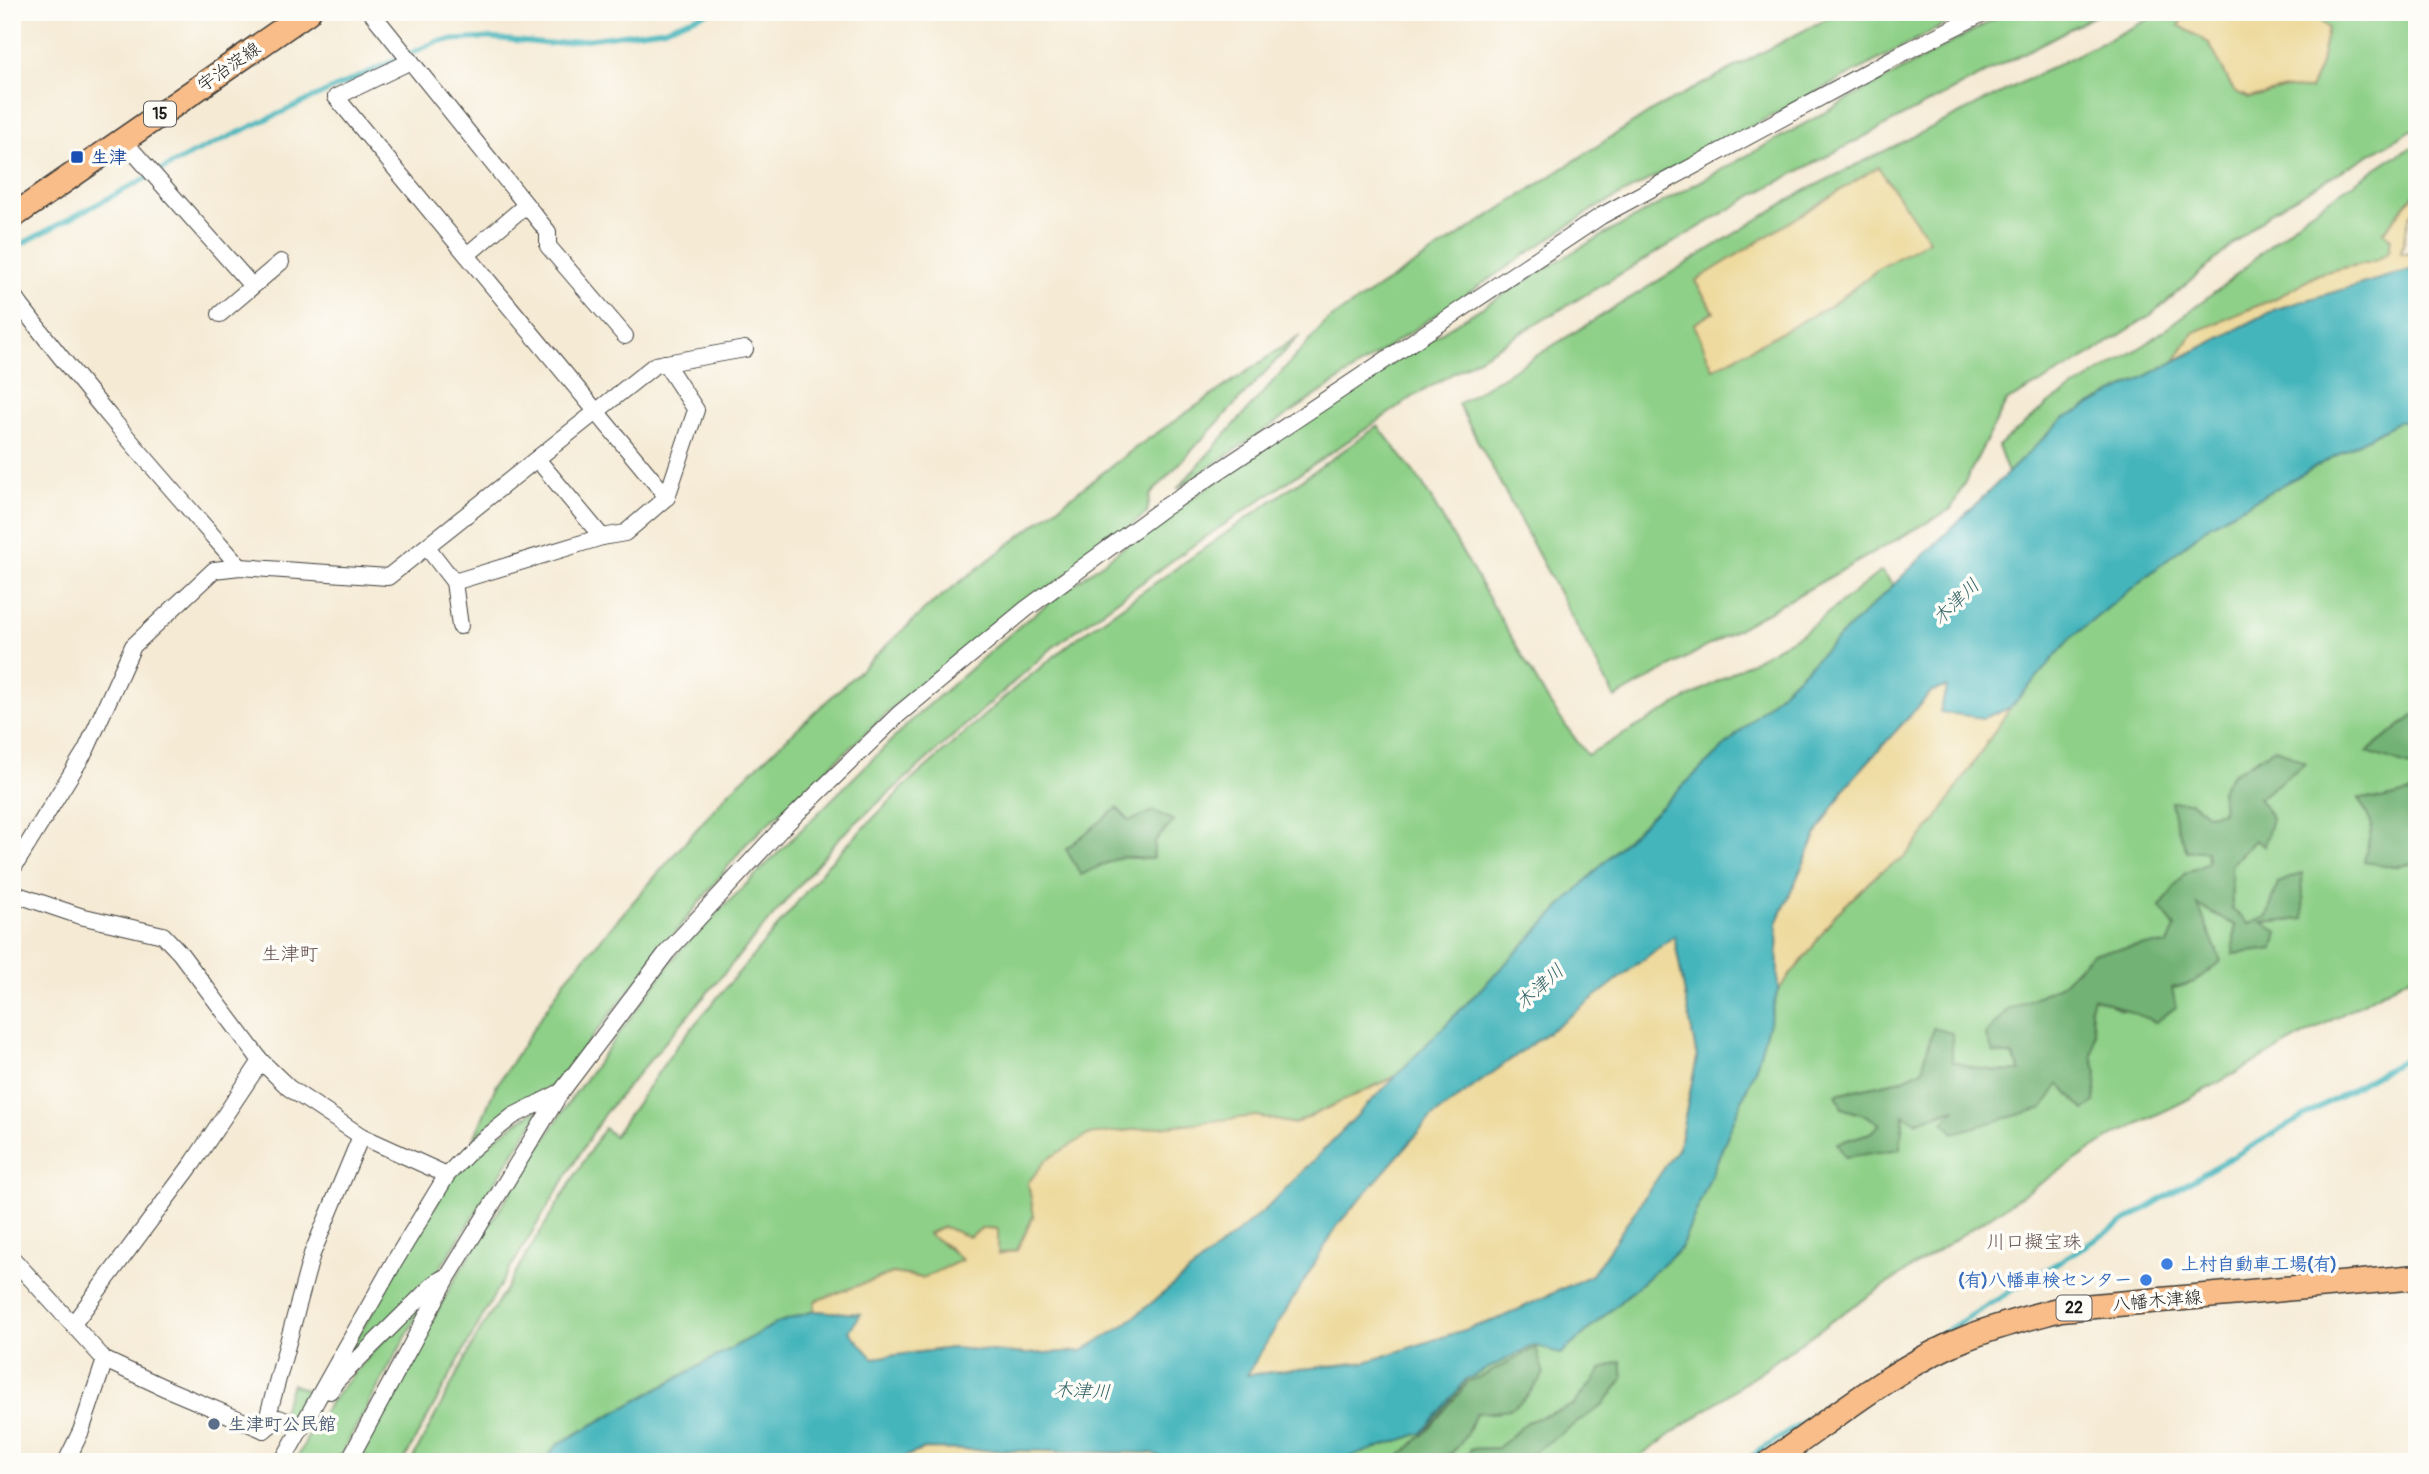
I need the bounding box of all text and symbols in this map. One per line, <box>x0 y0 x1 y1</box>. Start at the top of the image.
street label: 宇治淀線 <box>193 37 265 97</box>
road number: 15 <box>144 102 176 126</box>
place label: 生津 <box>91 146 127 169</box>
marker: 生津 <box>69 149 85 165</box>
water label: 木津川 <box>1927 574 1985 630</box>
district label: 生津町 <box>261 942 319 966</box>
water label: 木津川 <box>1511 959 1569 1015</box>
district label: 川口擬宝珠 <box>1986 1230 2082 1254</box>
place label: 上村自動車工場(有) <box>2181 1253 2337 1276</box>
marker: 上村自動車工場(有) <box>2159 1256 2175 1272</box>
place label: (有)八幡車検センター <box>1958 1269 2132 1292</box>
marker: (有)八幡車検センター <box>2138 1272 2154 1288</box>
street label: 八幡木津線 <box>2111 1286 2203 1316</box>
road number: 22 <box>2056 1296 2092 1320</box>
water label: 木津川 <box>1053 1378 1111 1404</box>
place label: 生津町公民館 <box>228 1413 336 1436</box>
marker: 生津町公民館 <box>206 1416 222 1432</box>

